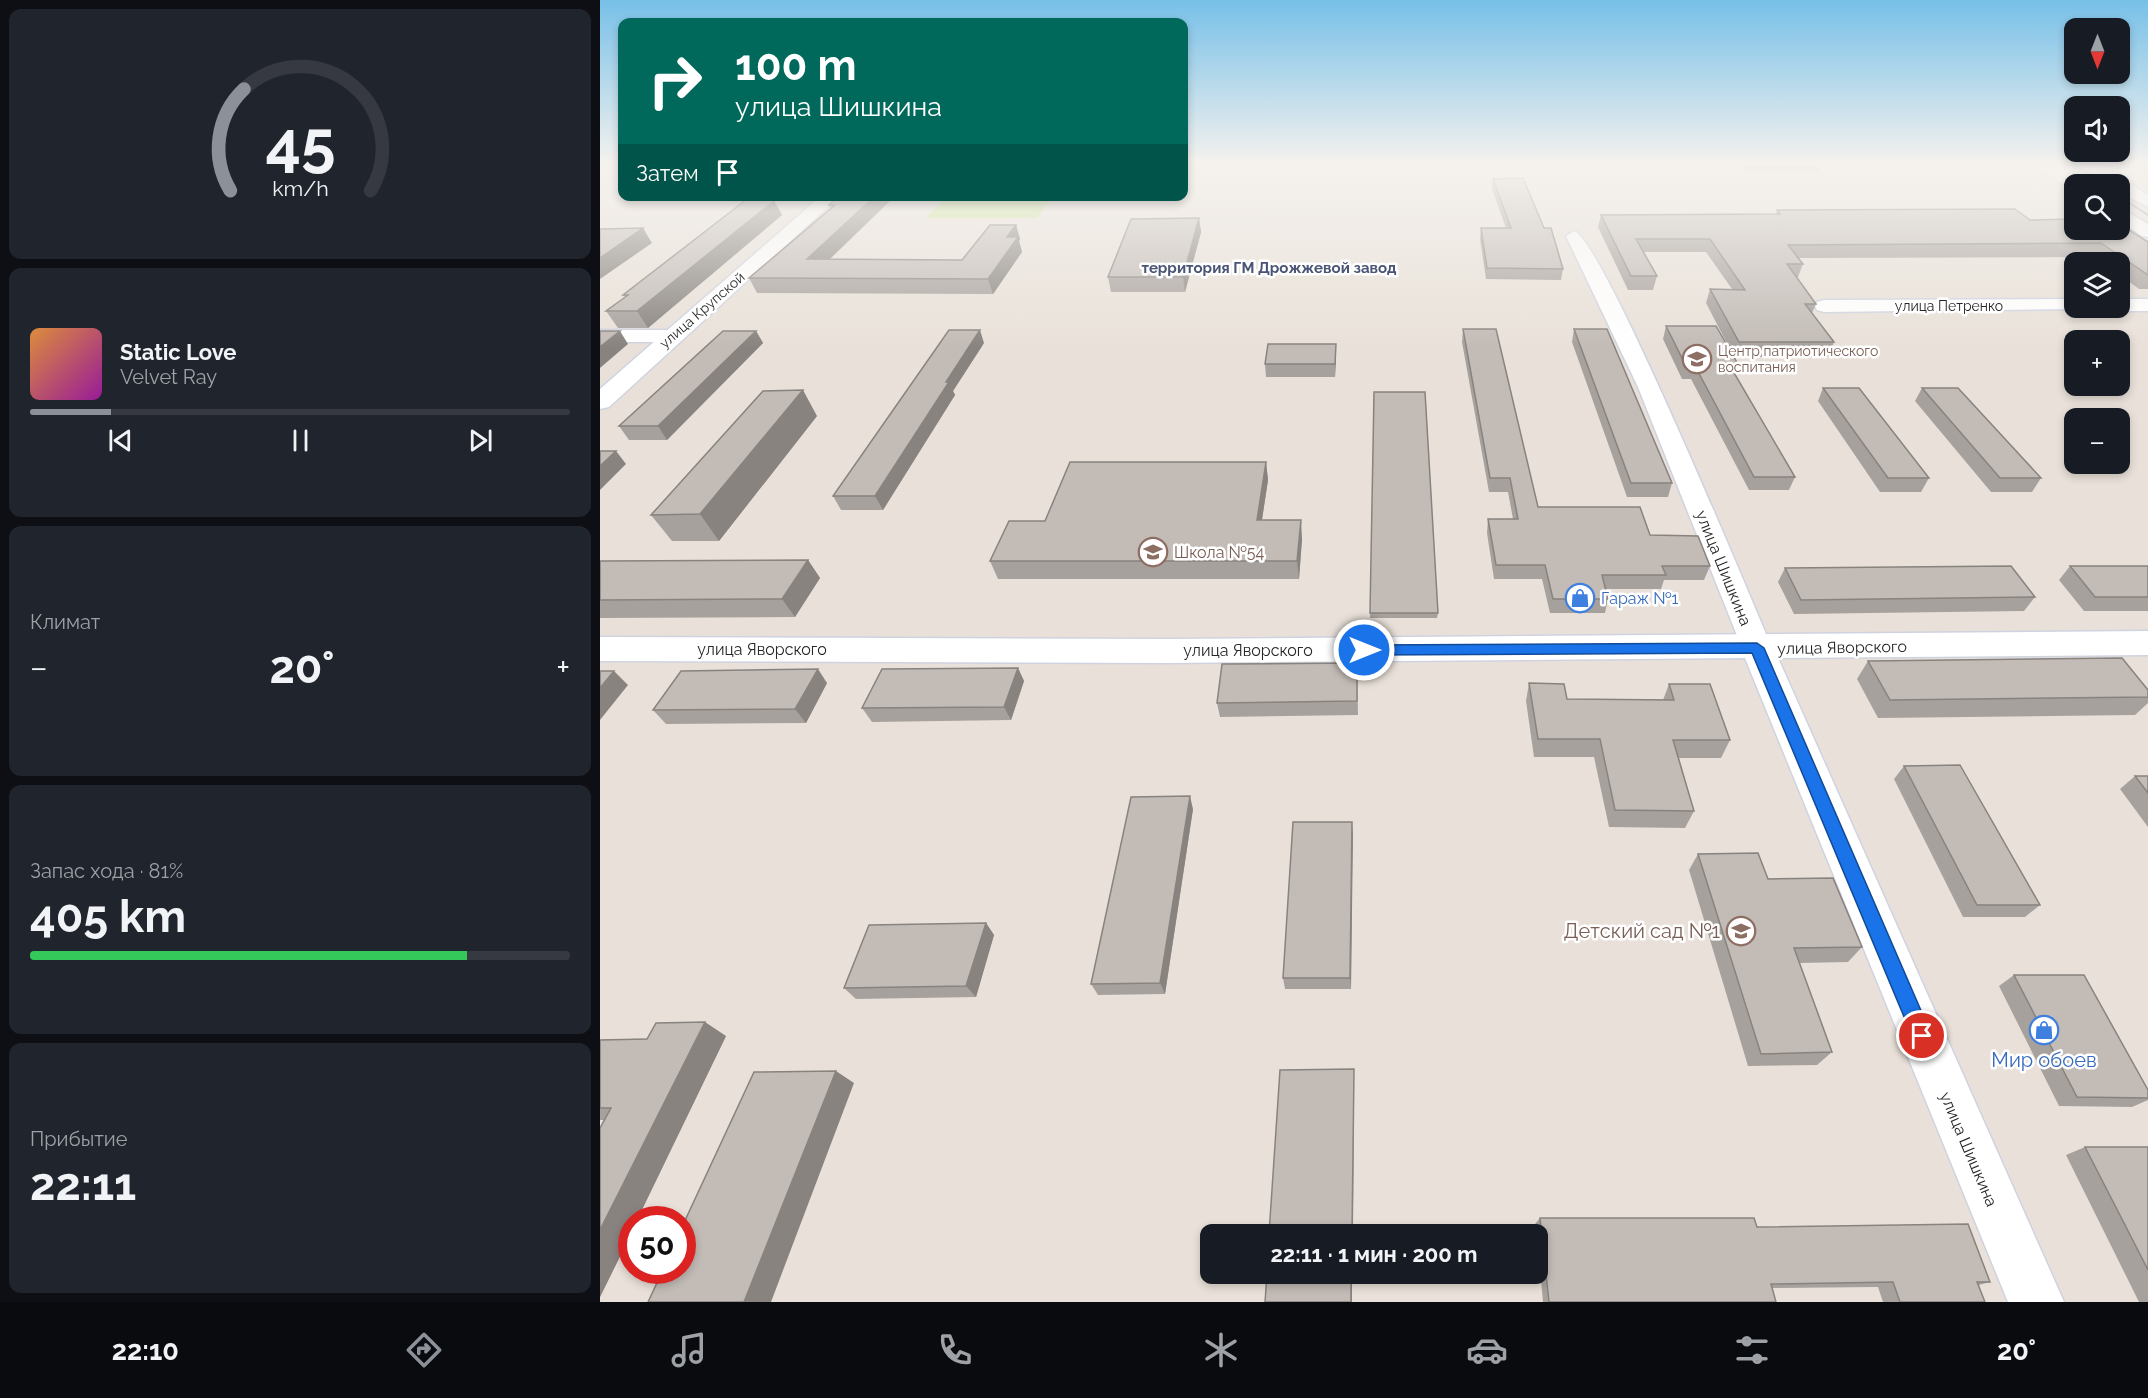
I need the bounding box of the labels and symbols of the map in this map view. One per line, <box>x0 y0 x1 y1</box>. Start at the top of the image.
north arrow <box>2064 18 2130 84</box>
district label: территория ГМ Дрожжевой завод <box>1141 259 1397 277</box>
street label: улица Крупской <box>656 269 748 351</box>
street label: улица Петренко <box>1895 298 2003 314</box>
school or university icon: Центр патриотического воспитания <box>1681 343 1713 375</box>
place label: Центр патриотического воспитания <box>1718 343 1878 375</box>
street label: улица Шишкина <box>1692 508 1755 629</box>
school or university icon: Школа №54 <box>1137 536 1169 568</box>
place label: Школа №54 <box>1174 543 1264 562</box>
shop icon: Гараж №1 <box>1564 582 1596 614</box>
place label: Гараж №1 <box>1601 589 1679 608</box>
position arrow <box>1332 618 1396 682</box>
street label: улица Яворского <box>1777 637 1907 658</box>
street label: улица Яворского <box>697 640 827 659</box>
street label: улица Яворского <box>1183 641 1313 660</box>
school or university icon: Детский сад №1 <box>1725 915 1757 947</box>
place label: Детский сад №1 <box>1564 919 1720 943</box>
pin <box>1896 1010 1947 1061</box>
shop icon: Мир обоев <box>2028 1014 2060 1046</box>
place label: Мир обоев <box>1991 1048 2097 1072</box>
street label: улица Шишкина <box>1936 1089 2001 1209</box>
speed limit sign: 50 <box>618 1206 696 1284</box>

